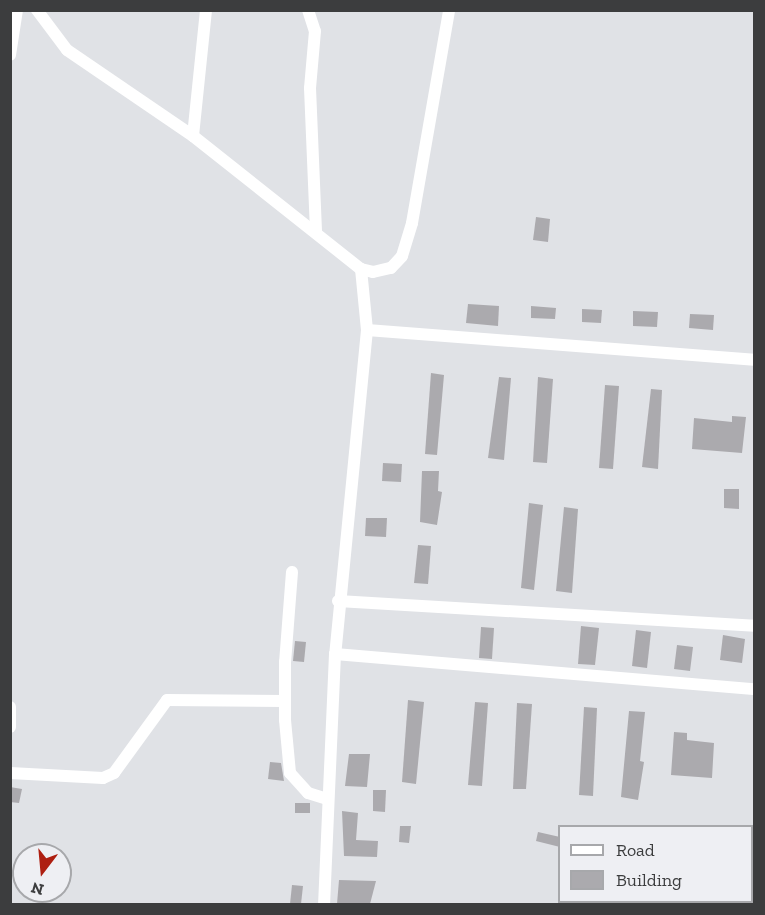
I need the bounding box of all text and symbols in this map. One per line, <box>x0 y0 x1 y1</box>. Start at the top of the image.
legend <box>558 825 753 903</box>
text: Road <box>616 839 655 861</box>
north arrow <box>12 843 72 903</box>
text: Building <box>616 869 682 891</box>
text: N <box>29 878 46 900</box>

